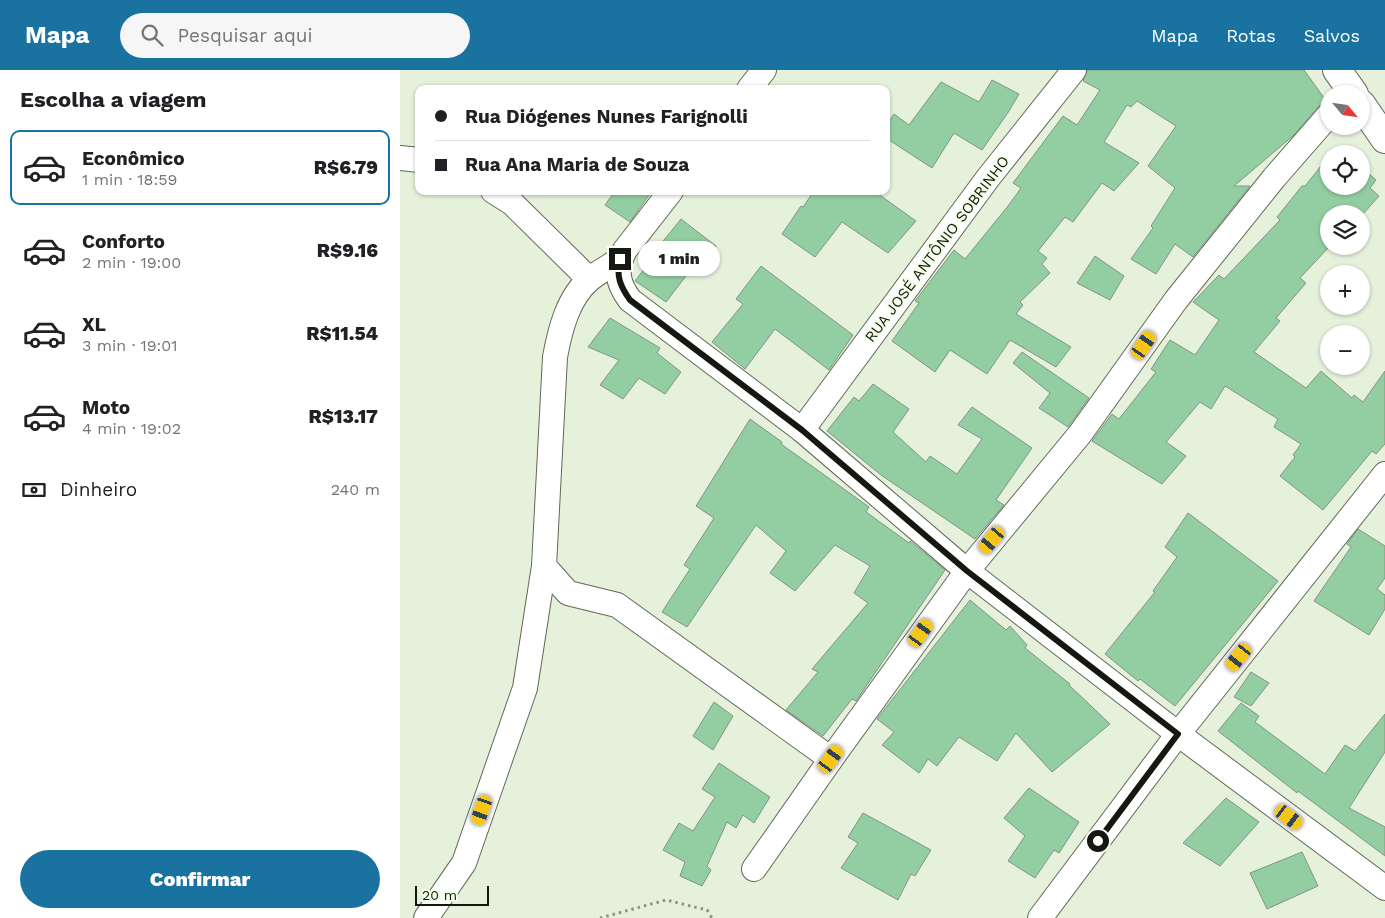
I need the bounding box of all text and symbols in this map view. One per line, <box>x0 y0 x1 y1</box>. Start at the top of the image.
search box <box>120 13 470 58</box>
text: Mapa <box>25 21 90 49</box>
icon: search <box>138 21 166 49</box>
text: Pesquisar aqui <box>178 24 313 47</box>
text: Mapa <box>1151 25 1198 46</box>
text: Rotas <box>1226 25 1276 46</box>
text: Salvos <box>1304 25 1360 46</box>
north arrow <box>1320 85 1370 135</box>
map controls <box>1320 85 1370 375</box>
text: Escolha a viagem <box>20 87 207 112</box>
text: Rua Diógenes Nunes Farignolli <box>465 105 748 128</box>
icon: car <box>22 145 67 190</box>
button: locate <box>1320 145 1370 195</box>
text: Econômico <box>82 147 185 170</box>
street label: RUA JOSÉ ANTÔNIO SOBRINHO <box>860 152 1013 346</box>
text: Rua Ana Maria de Souza <box>465 153 689 176</box>
text: R$6.79 <box>314 156 378 179</box>
text: 1 min · 18:59 <box>82 170 177 189</box>
button: layers <box>1320 205 1370 255</box>
icon: car <box>22 228 67 273</box>
text: Conforto <box>82 230 165 253</box>
text: R$9.16 <box>317 239 378 262</box>
callout: 1 min <box>638 242 720 276</box>
route end <box>609 248 631 270</box>
text: 1 min <box>658 249 700 268</box>
text: 2 min · 19:00 <box>82 253 181 272</box>
button: + <box>1320 265 1370 315</box>
icon: car <box>22 311 67 356</box>
text: XL <box>82 313 106 336</box>
text: R$11.54 <box>306 322 378 345</box>
button: − <box>1320 325 1370 375</box>
car <box>1129 328 1158 362</box>
text: 3 min · 19:01 <box>82 336 177 355</box>
icon: car <box>22 394 67 439</box>
text: Moto <box>82 396 130 419</box>
text: R$13.17 <box>308 405 378 428</box>
text: 4 min · 19:02 <box>82 419 181 438</box>
icon: cash <box>20 476 48 504</box>
text: Dinheiro <box>60 478 137 501</box>
text: 240 m <box>331 480 380 499</box>
car <box>976 524 1007 556</box>
car <box>906 616 935 650</box>
car <box>1223 641 1254 673</box>
car <box>816 742 845 776</box>
car <box>470 793 493 827</box>
car <box>1272 802 1305 832</box>
route start <box>1087 830 1109 852</box>
button: Confirmar <box>20 850 380 908</box>
scale bar <box>415 883 489 906</box>
text: 20 m <box>422 887 457 903</box>

